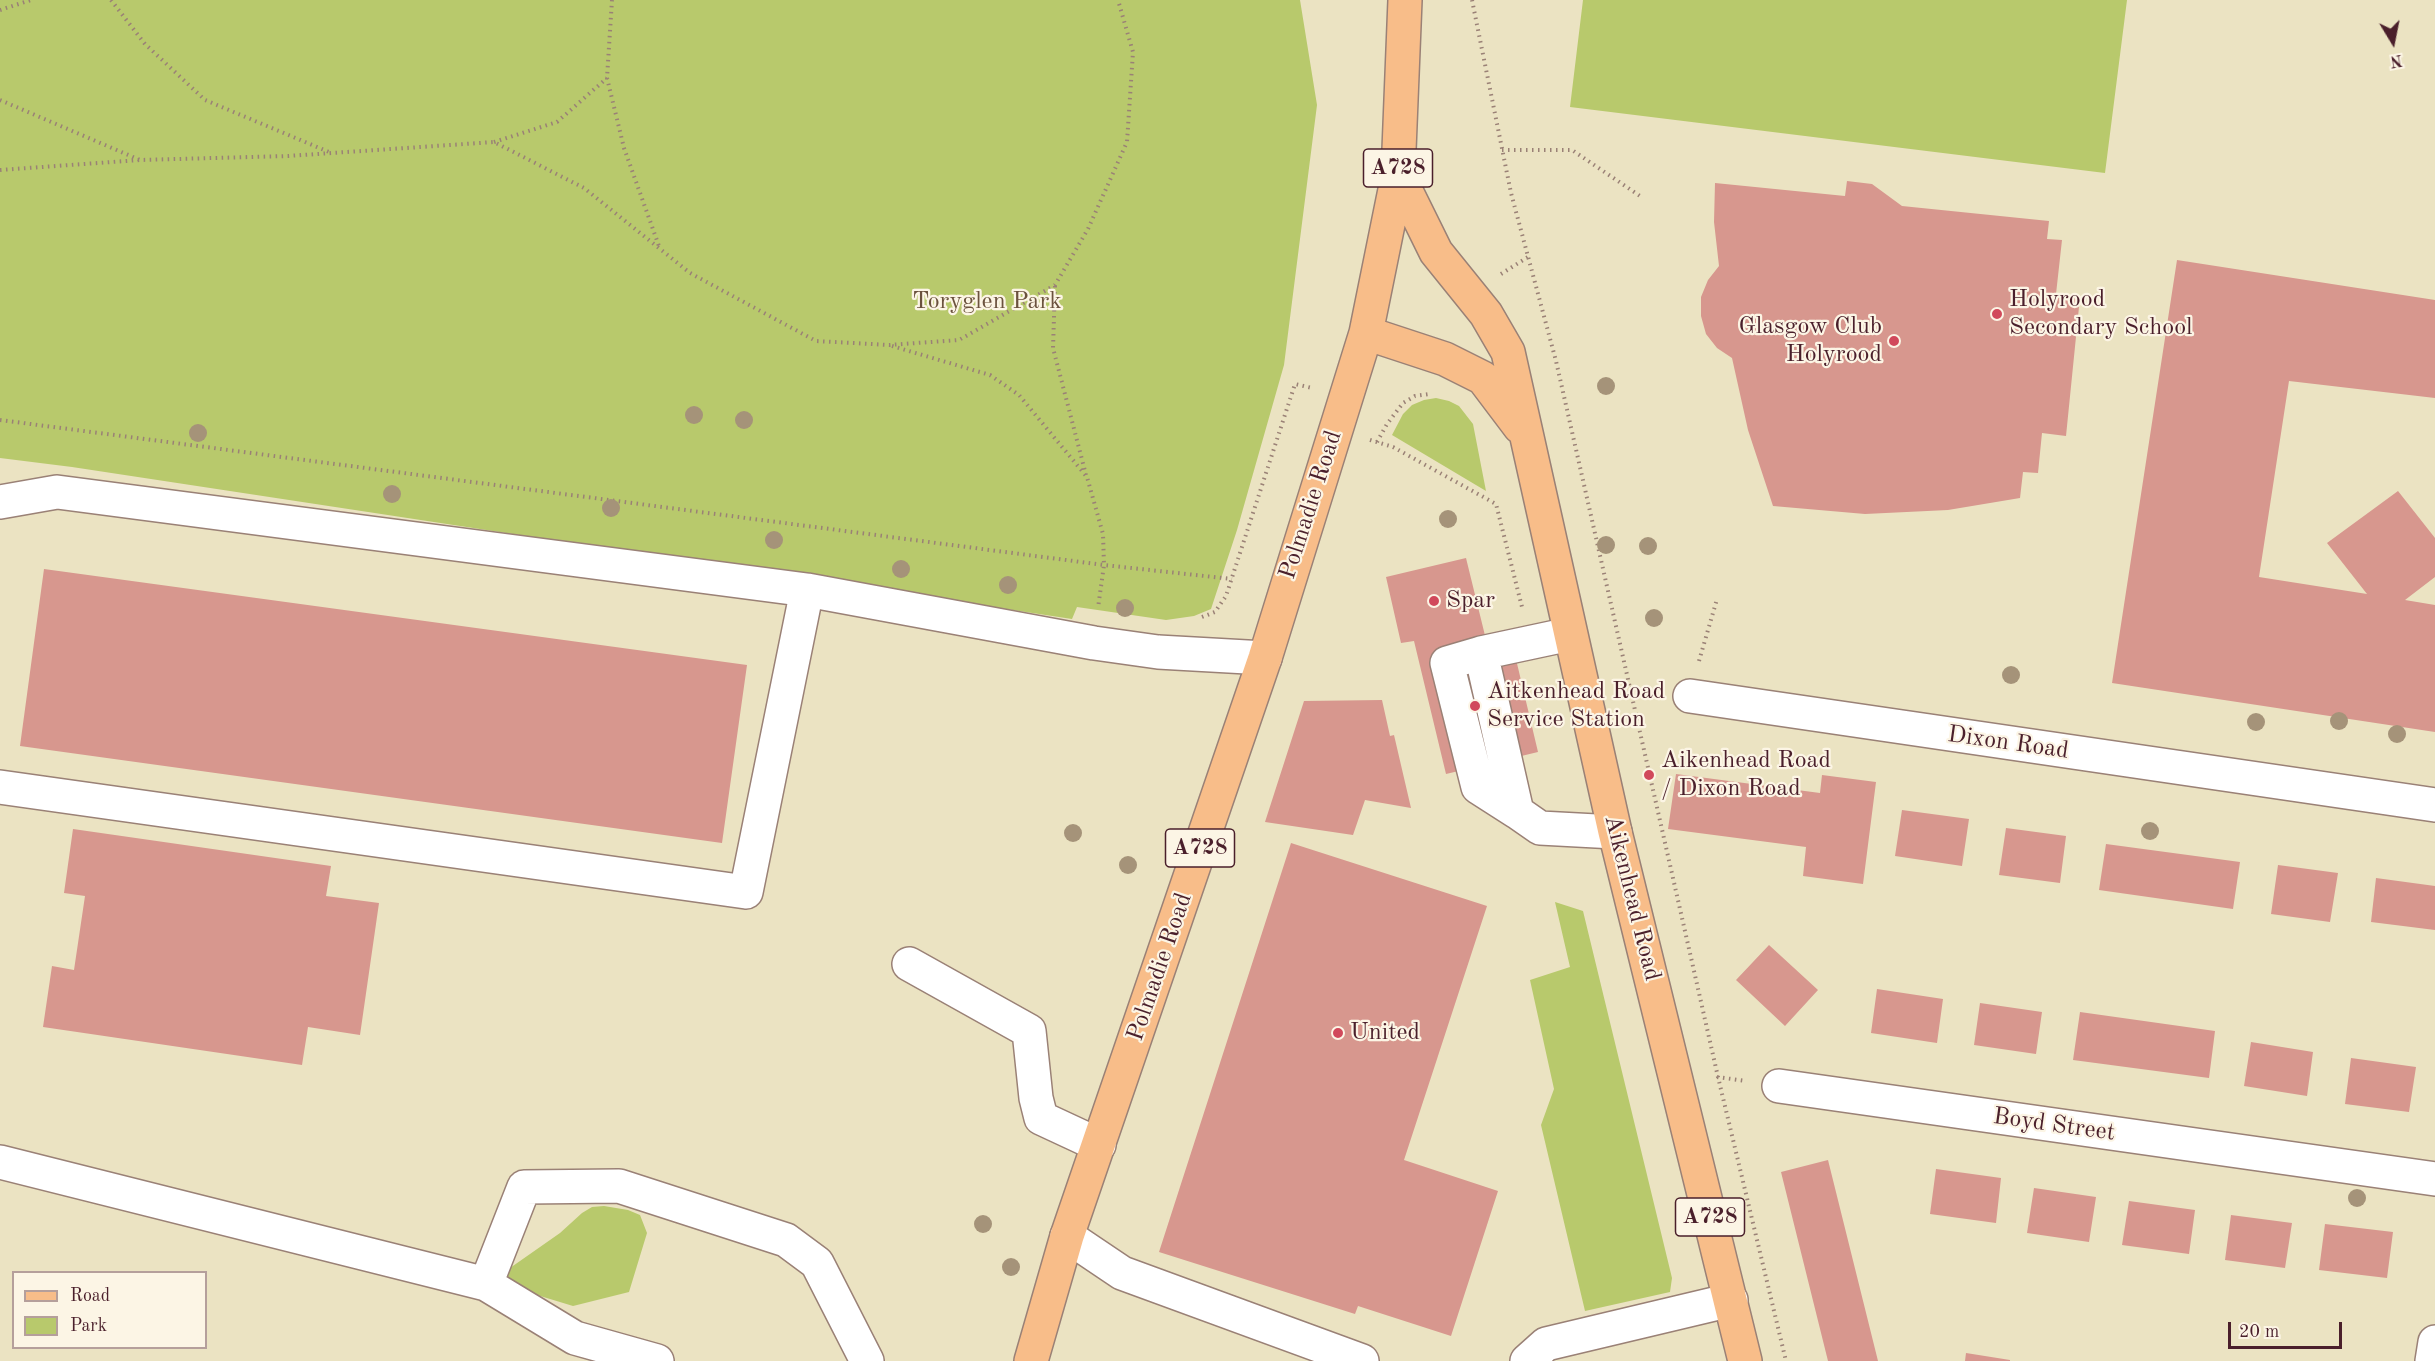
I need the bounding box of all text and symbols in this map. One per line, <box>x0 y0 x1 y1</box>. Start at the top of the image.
north arrow <box>2363 12 2423 72</box>
text: N <box>2389 51 2404 69</box>
road number: A728 <box>1364 149 1432 187</box>
place label: Holyrood Secondary School <box>2009 286 2193 342</box>
park label: Toryglen Park <box>912 288 1062 316</box>
marker: Holyrood Secondary School <box>1990 307 2004 321</box>
place label: Glasgow Club Holyrood <box>1738 313 1882 369</box>
marker: Glasgow Club Holyrood <box>1887 334 1901 348</box>
street label: Polmadie Road <box>1273 427 1349 583</box>
place label: Spar <box>1446 587 1495 615</box>
marker: Spar <box>1427 594 1441 608</box>
place label: Aitkenhead Road Service Station <box>1487 678 1665 734</box>
marker: Aitkenhead Road Service Station <box>1468 699 1482 713</box>
street label: Dixon Road <box>1946 720 2070 766</box>
place label: Aikenhead Road / Dixon Road <box>1661 747 1831 803</box>
marker: Aikenhead Road / Dixon Road <box>1642 768 1656 782</box>
street label: Aikenhead Road <box>1597 812 1667 984</box>
road number: A728 <box>1166 829 1234 867</box>
street label: Polmadie Road <box>1121 889 1199 1045</box>
place label: United <box>1350 1019 1420 1047</box>
marker: United <box>1331 1026 1345 1040</box>
street label: Boyd Street <box>1991 1102 2117 1148</box>
road number: A728 <box>1676 1198 1744 1236</box>
legend <box>12 1271 207 1349</box>
text: Road <box>70 1287 110 1305</box>
scale bar <box>2231 1310 2345 1348</box>
text: Park <box>70 1317 107 1335</box>
text: 20 m <box>2239 1323 2279 1341</box>

